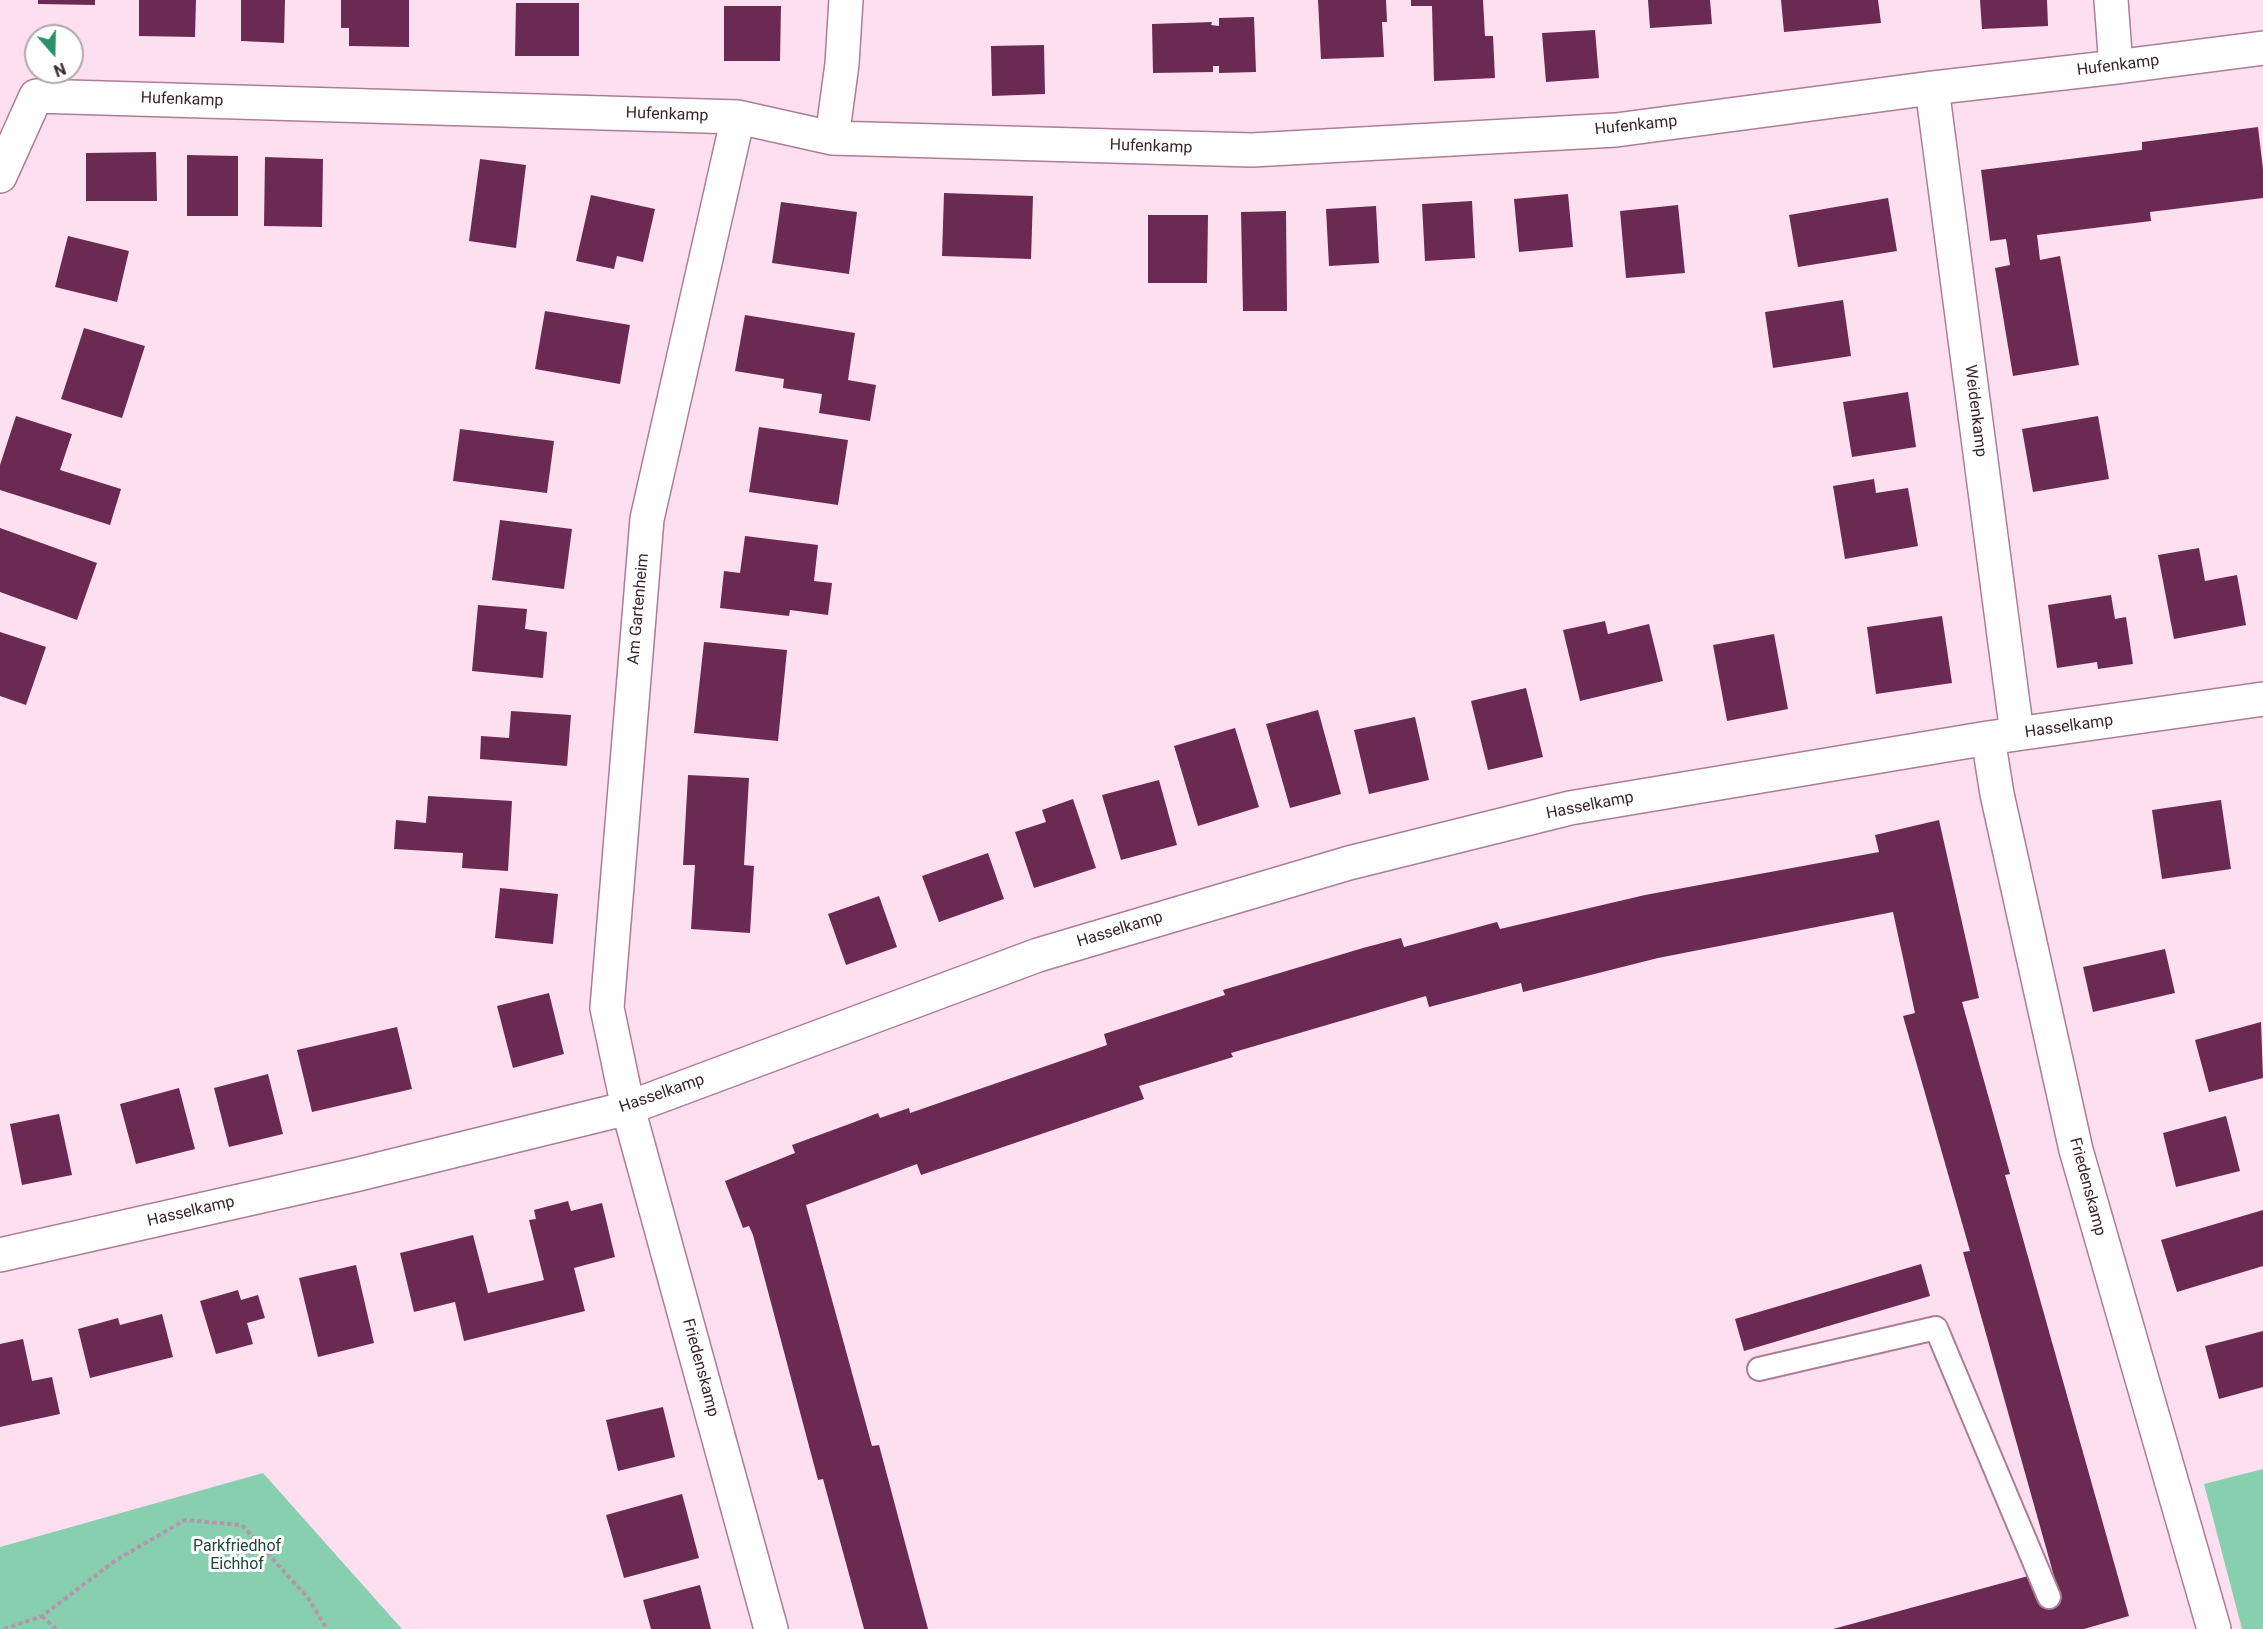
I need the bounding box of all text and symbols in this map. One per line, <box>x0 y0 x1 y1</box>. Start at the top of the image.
north arrow <box>24 24 84 84</box>
street label: Hufenkamp <box>2076 51 2160 81</box>
text: N <box>51 59 68 80</box>
street label: Hufenkamp <box>140 89 224 111</box>
street label: Hufenkamp <box>625 104 709 126</box>
street label: Hufenkamp <box>1594 112 1678 140</box>
street label: Hufenkamp <box>1109 136 1193 158</box>
street label: Weidenkamp <box>1960 364 1990 458</box>
street label: Am Gartenheim <box>625 553 653 665</box>
street label: Hasselkamp <box>2024 711 2114 743</box>
street label: Hasselkamp <box>1545 788 1635 824</box>
street label: Hasselkamp <box>1075 908 1165 952</box>
street label: Hasselkamp <box>617 1070 707 1118</box>
street label: Friedenskamp <box>2065 1136 2109 1238</box>
street label: Hasselkamp <box>146 1193 236 1231</box>
street label: Friedenskamp <box>678 1317 722 1419</box>
park label: Parkfriedhof Eichhof <box>193 1537 281 1575</box>

